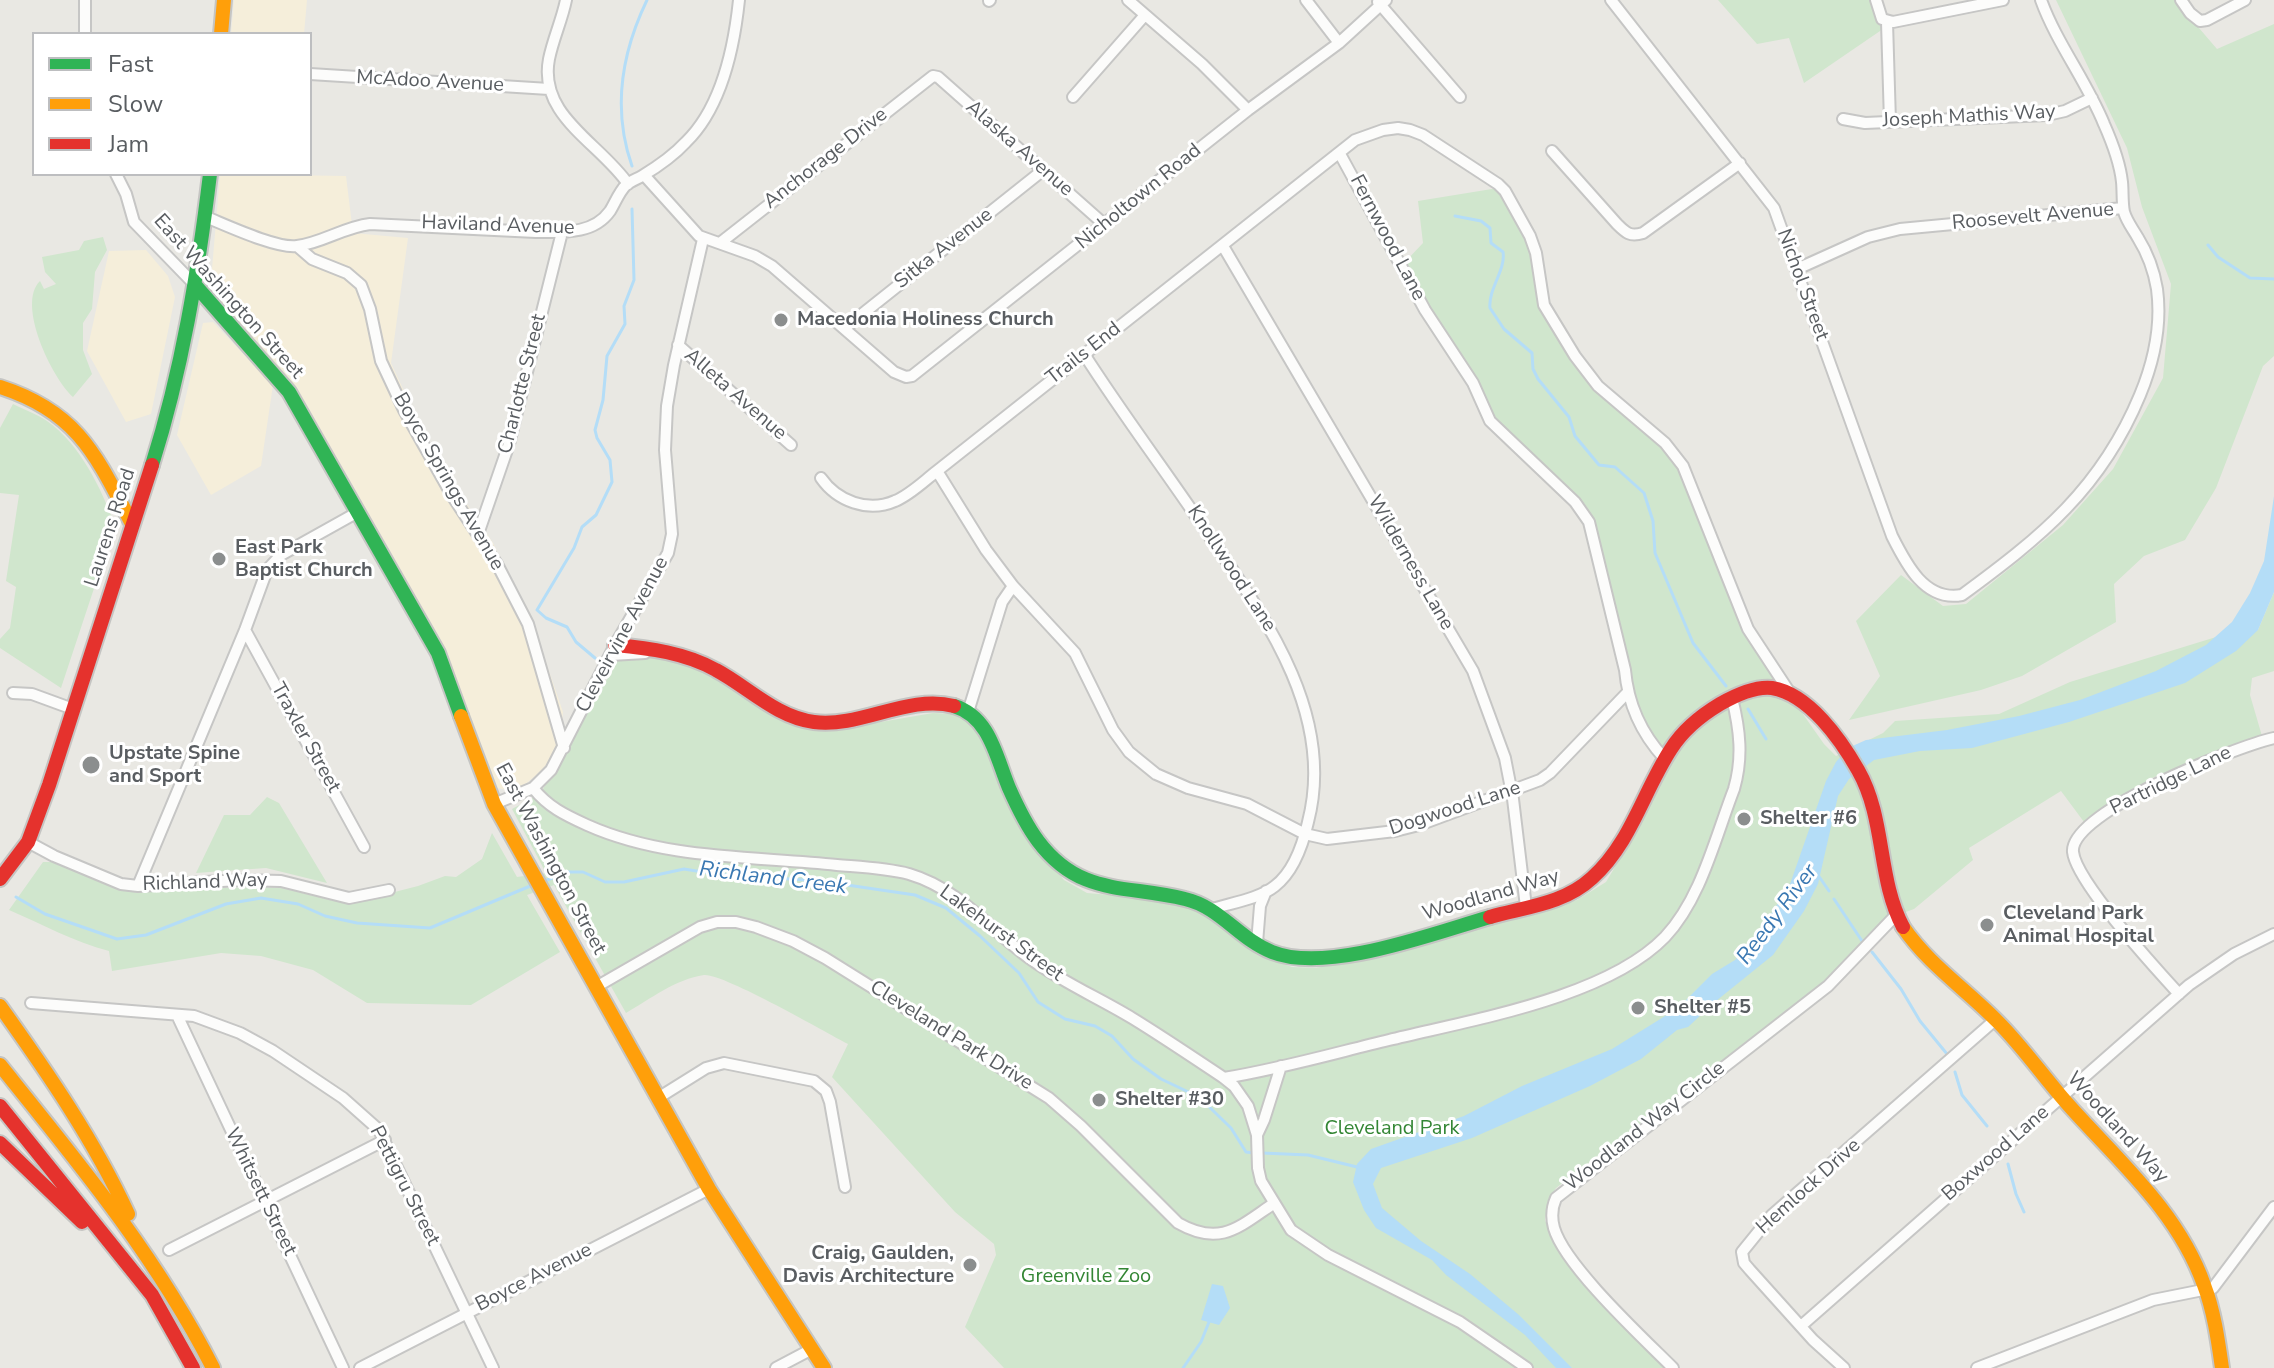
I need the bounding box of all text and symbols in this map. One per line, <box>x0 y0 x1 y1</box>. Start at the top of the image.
legend <box>32 32 312 176</box>
text: Fast <box>108 48 153 80</box>
street label: McAdoo Avenue <box>356 66 504 98</box>
text: Slow <box>108 88 163 120</box>
street label: Alaska Avenue <box>960 96 1078 202</box>
street label: Joseph Mathis Way <box>1882 100 2056 134</box>
street label: Anchorage Drive <box>759 103 893 215</box>
text: Jam <box>108 128 149 160</box>
street label: Nicholtown Road <box>1071 139 1207 255</box>
street label: Fernwood Lane <box>1344 171 1430 305</box>
street label: Roosevelt Avenue <box>1951 198 2115 236</box>
street label: Sitka Avenue <box>890 203 998 295</box>
street label: East Washington Street <box>148 210 308 384</box>
street label: Haviland Avenue <box>421 211 575 241</box>
street label: Nichol Street <box>1771 226 1833 344</box>
place label: Macedonia Holiness Church <box>797 308 1054 332</box>
marker: Macedonia Holiness Church <box>772 311 790 329</box>
street label: Charlotte Street <box>494 312 552 456</box>
street label: Trails End <box>1042 317 1126 391</box>
street label: Alleta Avenue <box>679 344 791 446</box>
street label: Boyce Springs Avenue <box>387 389 509 575</box>
street label: Laurens Road <box>81 466 141 590</box>
street label: Wilderness Lane <box>1362 491 1458 635</box>
street label: Knollwood Lane <box>1181 501 1281 637</box>
place label: East Park Baptist Church <box>235 536 373 583</box>
marker: East Park Baptist Church <box>210 550 228 568</box>
street label: Cleveirvine Avenue <box>572 553 674 717</box>
street label: Traxler Street <box>265 679 345 797</box>
street label: Partridge Lane <box>2106 741 2236 821</box>
place label: Upstate Spine and Sport <box>109 742 240 789</box>
marker: Upstate Spine and Sport <box>80 754 102 776</box>
street label: East Washington Street <box>489 759 611 959</box>
street label: Dogwood Lane <box>1386 776 1524 842</box>
place label: Shelter #6 <box>1760 807 1857 831</box>
marker: Shelter #6 <box>1735 810 1753 828</box>
water label: Richland Creek <box>698 857 848 901</box>
water label: Reedy River <box>1732 860 1824 970</box>
street label: Woodland Way <box>1420 865 1562 927</box>
street label: Richland Way <box>142 869 268 897</box>
street label: Lakehurst Street <box>934 881 1068 987</box>
place label: Cleveland Park Animal Hospital <box>2003 902 2154 949</box>
marker: Cleveland Park Animal Hospital <box>1978 916 1996 934</box>
street label: Cleveland Park Drive <box>865 976 1037 1096</box>
place label: Shelter #5 <box>1654 996 1751 1020</box>
marker: Shelter #5 <box>1629 999 1647 1017</box>
street label: Woodland Way Circle <box>1560 1057 1730 1197</box>
street label: Woodland Way <box>2061 1068 2173 1188</box>
place label: Shelter #30 <box>1115 1088 1224 1112</box>
marker: Shelter #30 <box>1090 1091 1108 1109</box>
street label: Boxwood Lane <box>1938 1101 2054 1207</box>
park label: Cleveland Park <box>1324 1117 1460 1141</box>
street label: Pettigru Street <box>364 1122 444 1250</box>
street label: Whitsett Street <box>219 1124 301 1260</box>
street label: Hemlock Drive <box>1752 1134 1866 1240</box>
street label: Boyce Avenue <box>472 1238 596 1318</box>
place label: Craig, Gaulden, Davis Architecture <box>783 1242 954 1289</box>
marker: Craig, Gaulden, Davis Architecture <box>961 1256 979 1274</box>
park label: Greenville Zoo <box>1021 1265 1151 1289</box>

